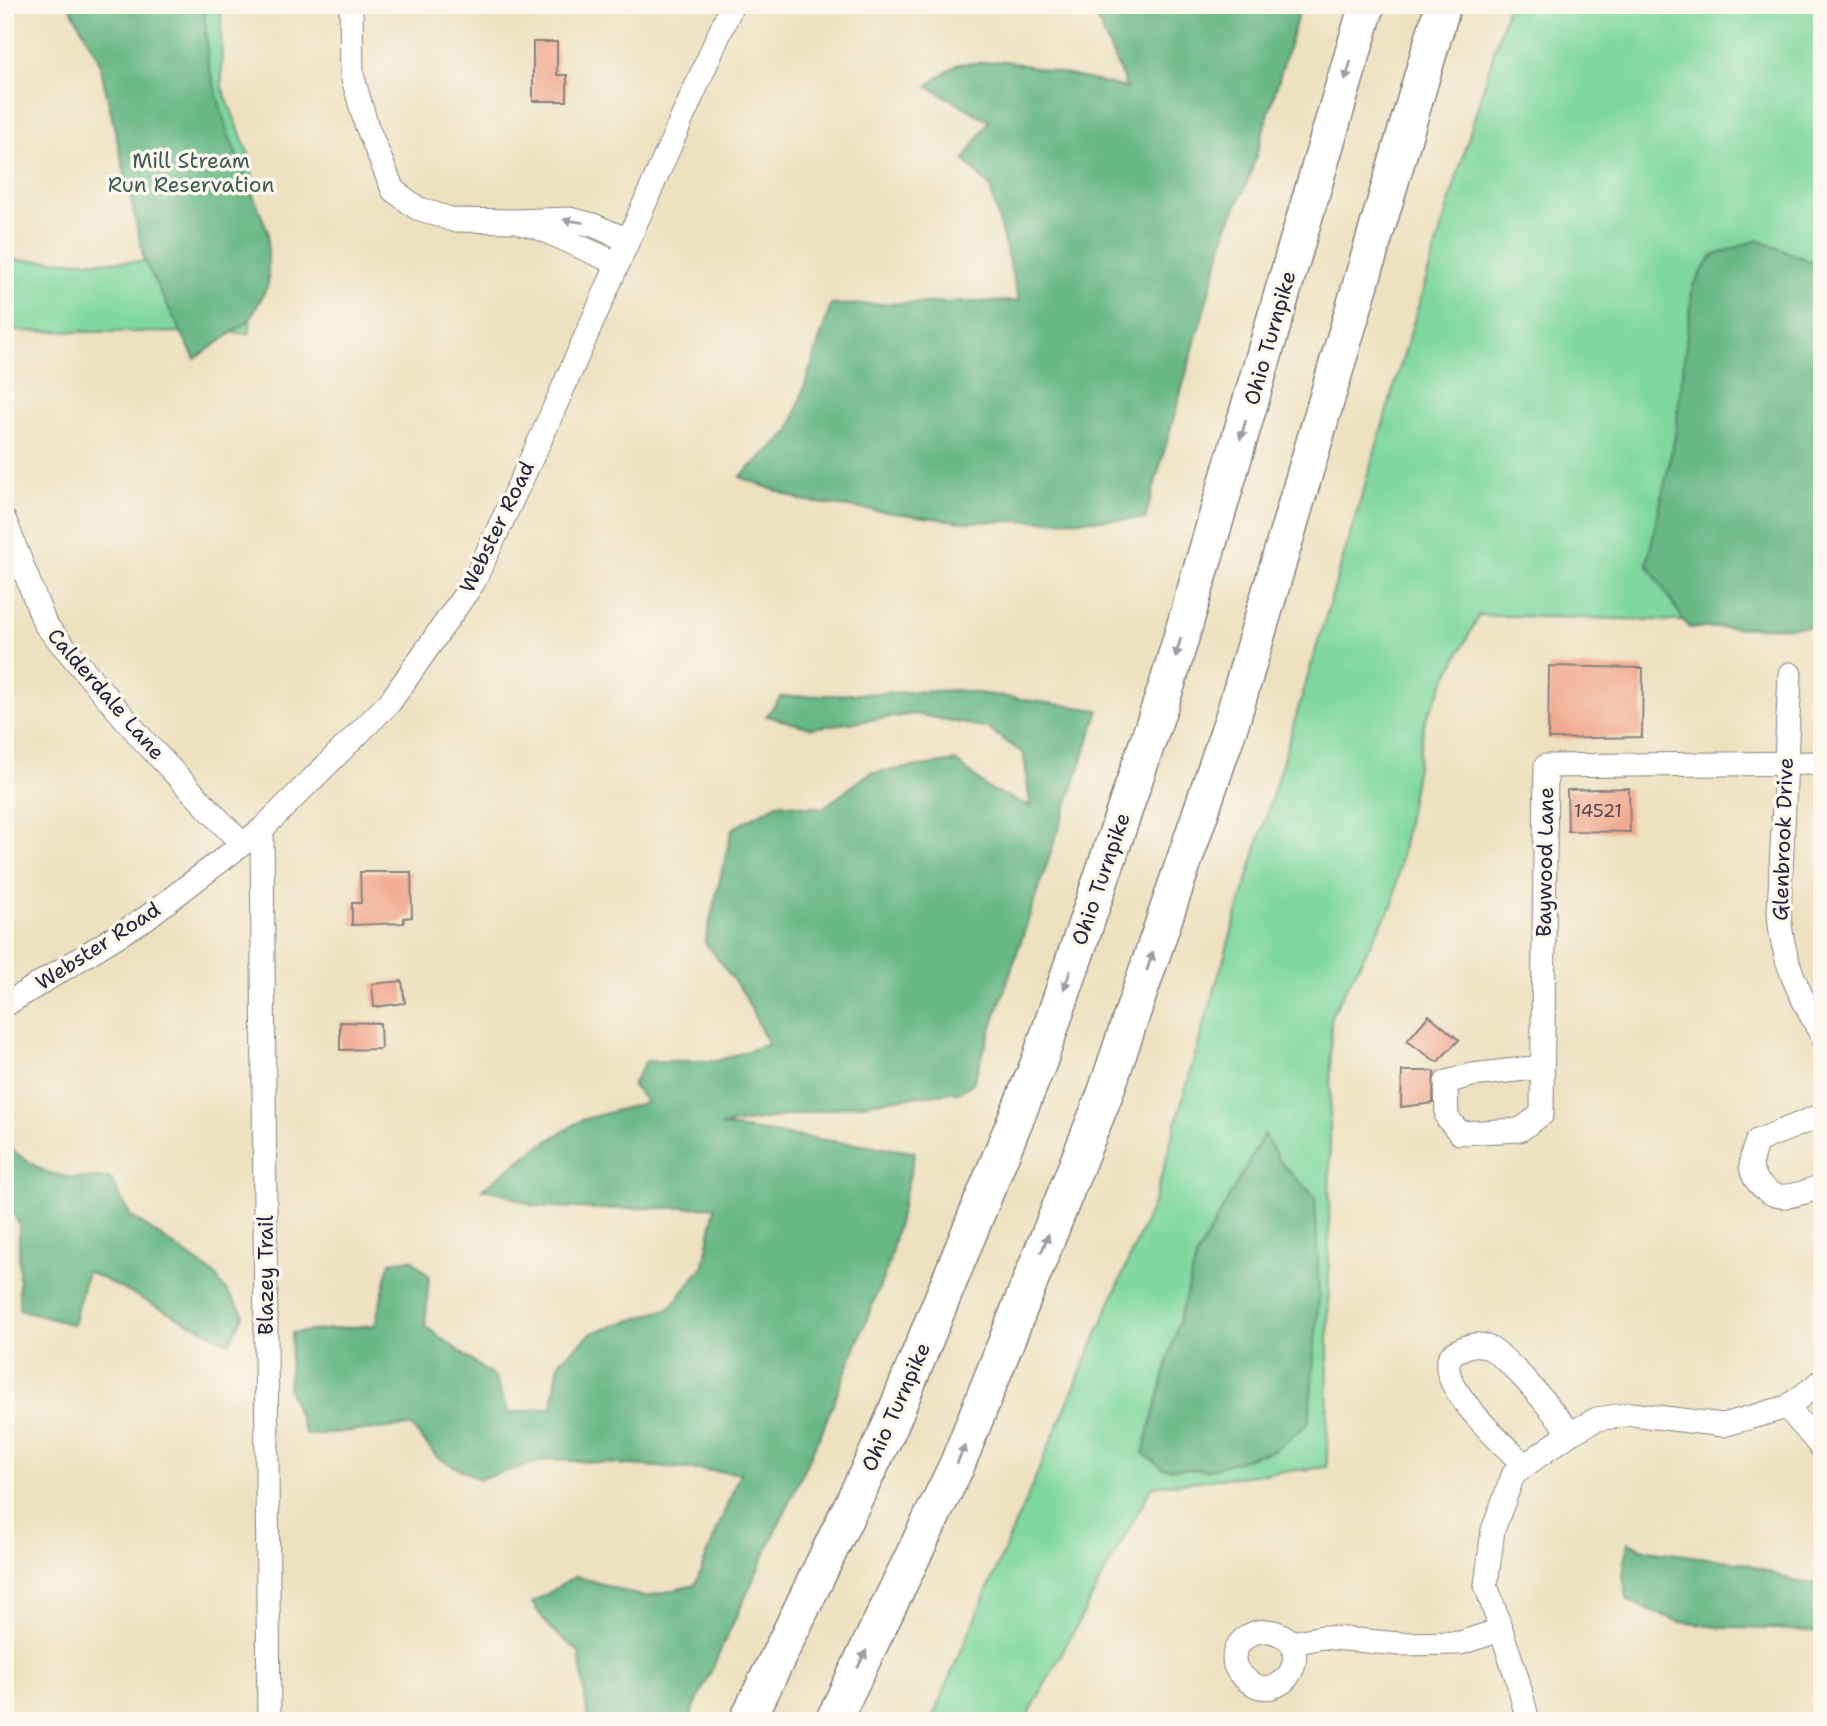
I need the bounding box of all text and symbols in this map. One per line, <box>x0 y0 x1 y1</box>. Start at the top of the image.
one-way arrow <box>1343 60 1353 81</box>
park label: Mill Stream Run Reservation <box>108 147 274 199</box>
one-way arrow <box>562 215 584 226</box>
street label: Ohio Turnpike <box>1237 268 1303 408</box>
one-way arrow <box>1237 420 1247 441</box>
street label: Webster Road <box>453 457 541 597</box>
street label: Calderdale Lane <box>41 622 171 766</box>
one-way arrow <box>1173 638 1183 659</box>
street label: Glenbrook Drive <box>1766 757 1800 921</box>
street label: Baywood Lane <box>1530 787 1560 937</box>
house number: 14521 <box>1574 799 1622 823</box>
street label: Ohio Turnpike <box>1065 809 1137 949</box>
street label: Webster Road <box>30 895 166 997</box>
one-way arrow <box>1145 950 1156 971</box>
one-way arrow <box>1061 970 1072 991</box>
street label: Blazey Trail <box>252 1214 280 1335</box>
one-way arrow <box>1040 1232 1051 1253</box>
street label: Ohio Turnpike <box>855 1338 937 1476</box>
one-way arrow <box>955 1444 966 1465</box>
one-way arrow <box>857 1649 868 1669</box>

